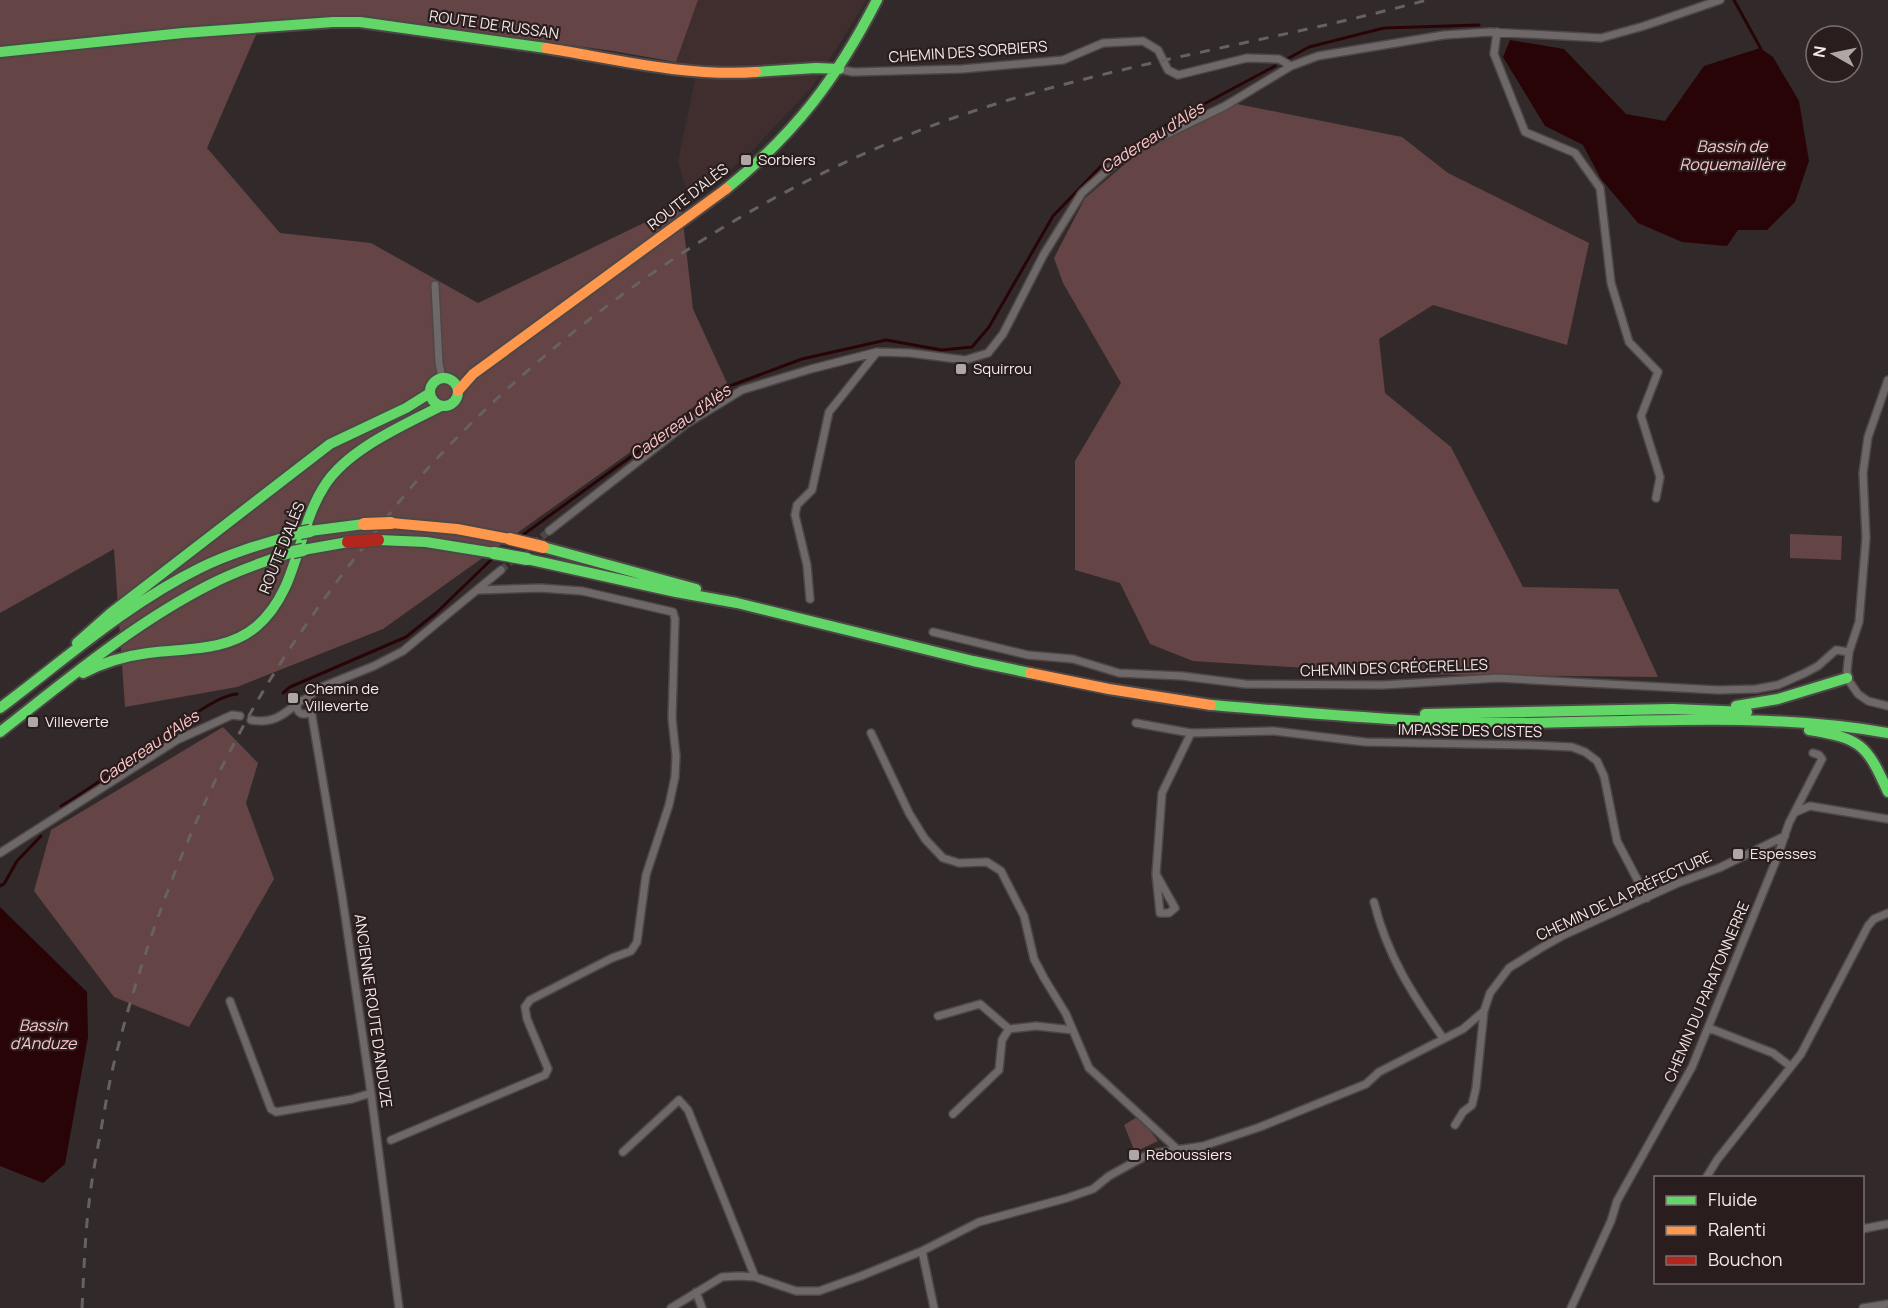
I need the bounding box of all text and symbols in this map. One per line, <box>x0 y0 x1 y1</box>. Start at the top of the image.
street label: ROUTE DE RUSSAN <box>428 5 560 44</box>
north arrow <box>1804 24 1864 84</box>
street label: CHEMIN DES SORBIERS <box>888 35 1048 68</box>
text: N <box>1807 44 1831 59</box>
water label: Cadereau d'Alès <box>1096 96 1209 178</box>
water label: Bassin de Roquemaillère <box>1679 135 1786 175</box>
place label: Sorbiers <box>758 149 816 170</box>
marker: Sorbiers <box>739 153 753 167</box>
street label: ROUTE D'ALÈS <box>643 158 733 235</box>
place label: Squirrou <box>973 358 1032 379</box>
marker: Squirrou <box>954 362 968 376</box>
water label: Cadereau d'Alès <box>625 378 736 465</box>
street label: ROUTE D'ALÈS <box>254 499 310 597</box>
street label: CHEMIN DES CRÉCERELLES <box>1300 654 1488 681</box>
place label: Chemin de Villeverte <box>305 678 379 716</box>
marker: Chemin de Villeverte <box>286 691 300 705</box>
water label: Cadereau d'Alès <box>93 704 204 789</box>
place label: Villeverte <box>45 711 109 732</box>
marker: Villeverte <box>26 715 40 729</box>
street label: IMPASSE DES CISTES <box>1398 719 1542 742</box>
place label: Espesses <box>1750 843 1817 864</box>
street label: CHEMIN DE LA PRÉFECTURE <box>1532 846 1715 946</box>
marker: Espesses <box>1731 847 1745 861</box>
street label: CHEMIN DU PARATONNERRE <box>1659 898 1754 1086</box>
street label: ANCIENNE ROUTE D'ANDUZE <box>349 913 398 1109</box>
water label: Bassin d'Anduze <box>10 1014 78 1054</box>
place label: Reboussiers <box>1146 1144 1232 1165</box>
marker: Reboussiers <box>1127 1148 1141 1162</box>
legend <box>1654 1176 1864 1284</box>
text: Fluide <box>1708 1187 1757 1211</box>
text: Ralenti <box>1708 1217 1766 1241</box>
text: Bouchon <box>1708 1247 1782 1271</box>

